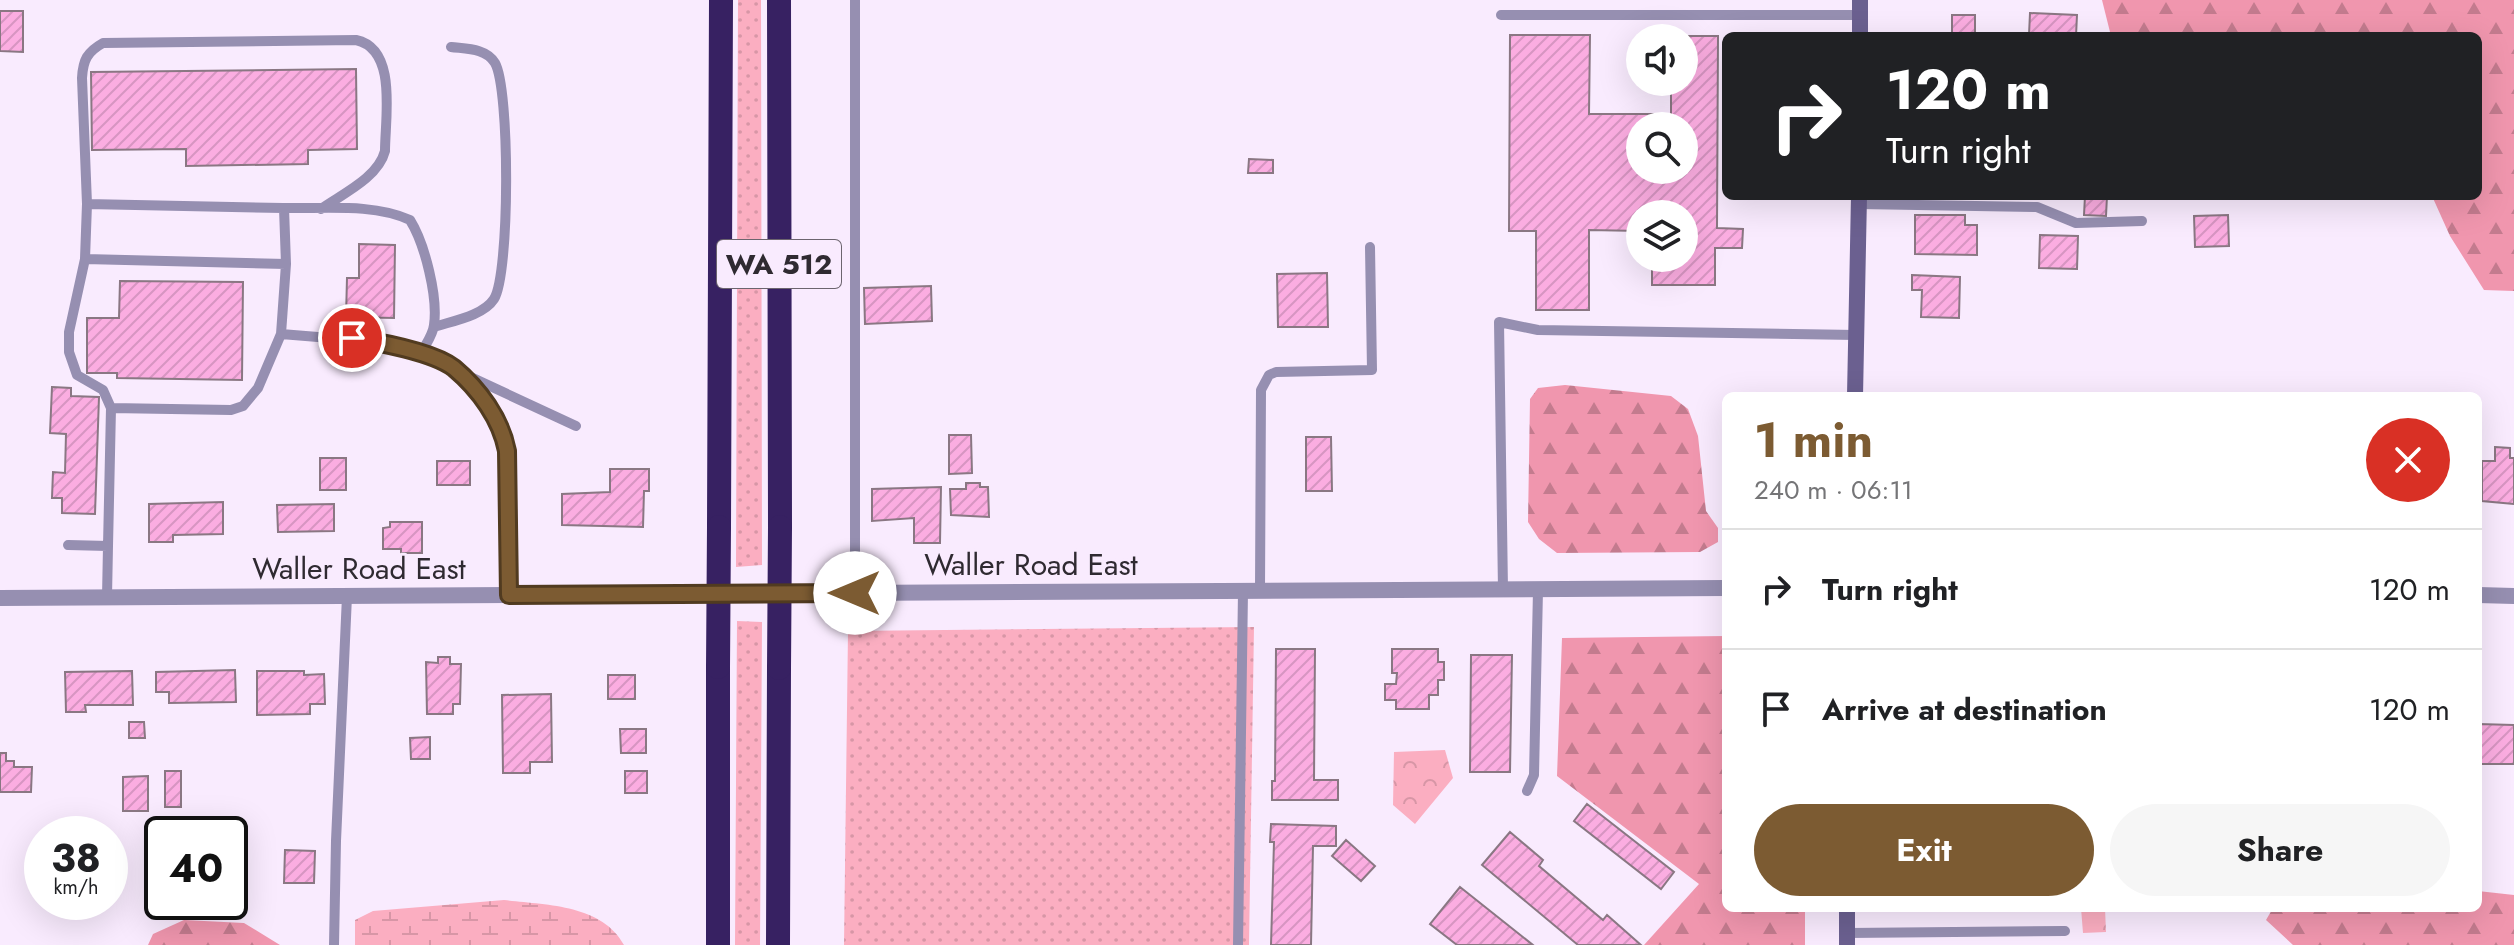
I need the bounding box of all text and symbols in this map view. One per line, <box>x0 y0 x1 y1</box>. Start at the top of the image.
map controls <box>1626 24 1698 272</box>
button: sound <box>1626 24 1698 96</box>
text: 120 m <box>1886 49 2051 130</box>
icon: right <box>1754 64 1858 168</box>
button: search <box>1626 112 1698 184</box>
text: Turn right <box>1886 124 2031 176</box>
button: layers <box>1626 200 1698 272</box>
road number: WA 512 <box>717 240 841 288</box>
pin <box>318 304 386 372</box>
icon: arrive <box>330 316 374 360</box>
text: 1 min <box>1754 406 1873 475</box>
button: close <box>2366 418 2450 502</box>
text: 240 m · 06:11 <box>1754 471 1913 509</box>
street label: Waller Road East <box>924 543 1139 586</box>
street label: Waller Road East <box>252 547 467 590</box>
position arrow <box>813 551 897 635</box>
icon: right <box>1754 567 1798 611</box>
text: Turn right <box>1822 568 1958 611</box>
text: 120 m <box>2369 568 2450 611</box>
icon: arrive <box>1754 687 1798 731</box>
text: Arrive at destination <box>1822 688 2107 731</box>
text: 120 m <box>2369 688 2450 731</box>
button: Exit <box>1754 804 2094 896</box>
button: Share <box>2110 804 2450 896</box>
speed limit sign: 40 <box>144 816 248 920</box>
text: 38 <box>51 829 101 887</box>
text: km/h <box>53 873 99 902</box>

